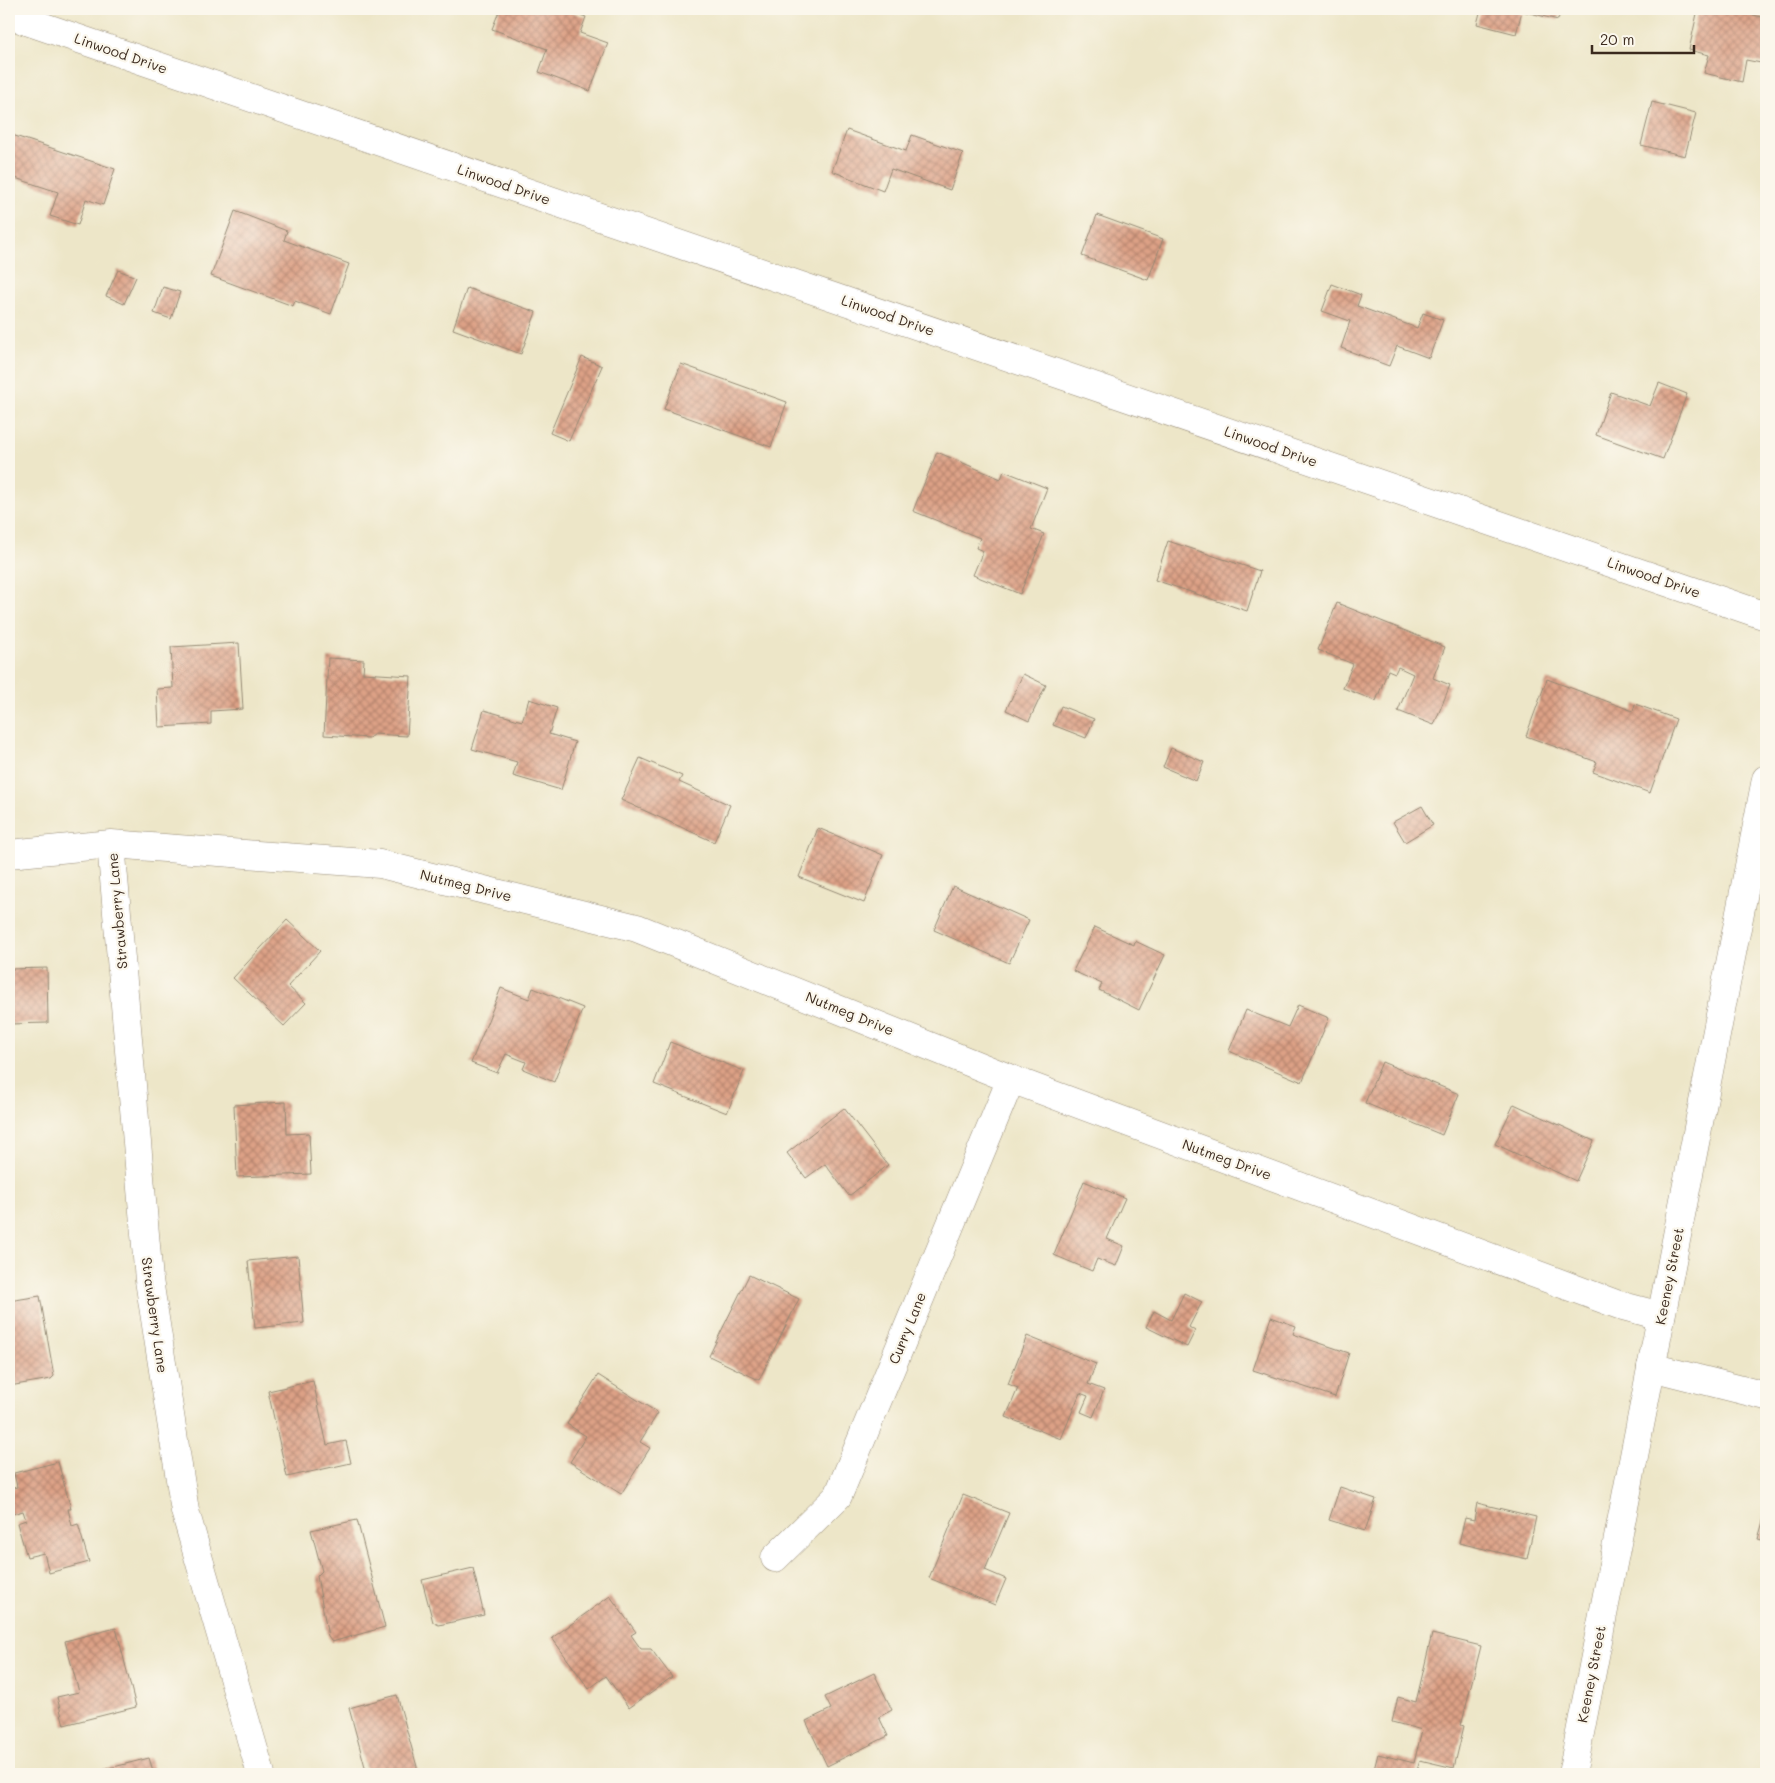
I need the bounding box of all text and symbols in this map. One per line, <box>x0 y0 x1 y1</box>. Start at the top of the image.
scale bar <box>1592 22 1695 54</box>
street label: Linwood Drive <box>72 28 170 78</box>
text: 20 m <box>1600 29 1634 49</box>
street label: Linwood Drive <box>455 159 553 209</box>
street label: Linwood Drive <box>839 290 937 340</box>
street label: Linwood Drive <box>1222 421 1320 471</box>
street label: Linwood Drive <box>1605 552 1703 602</box>
street label: Strawberry Lane <box>102 852 132 970</box>
street label: Nutmeg Drive <box>418 864 514 906</box>
street label: Nutmeg Drive <box>803 987 897 1039</box>
street label: Nutmeg Drive <box>1180 1134 1274 1184</box>
street label: Keeney Street <box>1650 1226 1688 1326</box>
street label: Strawberry Lane <box>137 1256 173 1374</box>
street label: Curry Lane <box>884 1289 930 1367</box>
street label: Keeney Street <box>1572 1624 1610 1724</box>

